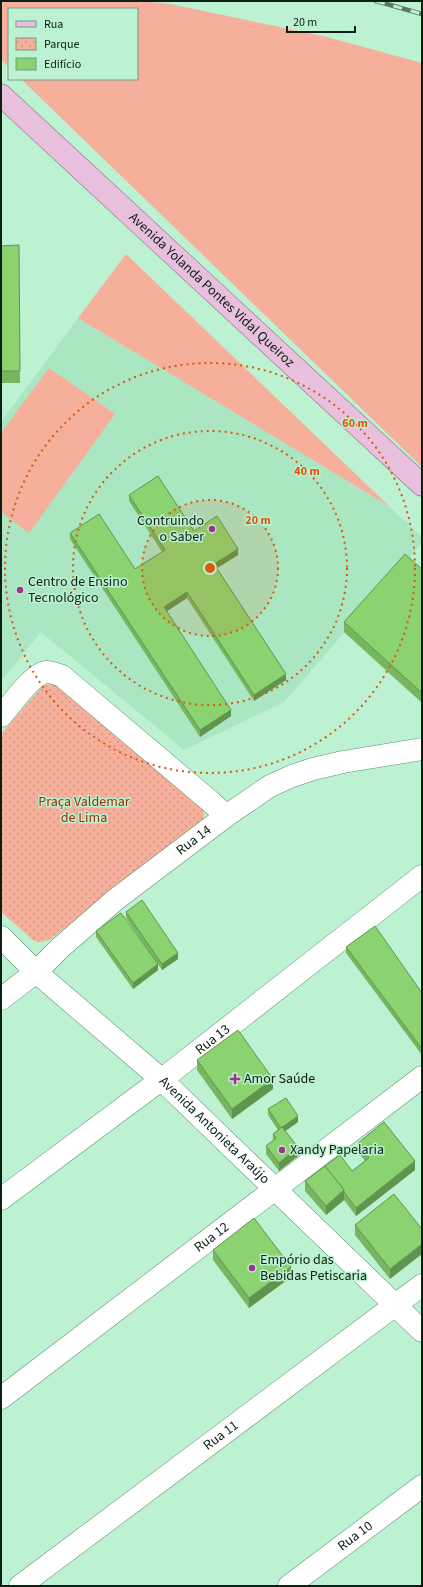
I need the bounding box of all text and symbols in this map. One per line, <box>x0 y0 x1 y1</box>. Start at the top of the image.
legend <box>8 8 138 80</box>
scale bar <box>287 8 355 34</box>
text: 20 m <box>293 14 317 31</box>
text: Rua <box>44 16 63 33</box>
text: Parque <box>44 36 80 53</box>
text: Edifício <box>44 56 81 73</box>
street label: Avenida Yolanda Pontes Vidal Queiroz <box>124 208 299 372</box>
text: 60 m <box>342 415 368 432</box>
text: 40 m <box>294 463 320 480</box>
place label: Contruindo o Saber <box>137 511 204 547</box>
text: 20 m <box>245 512 271 529</box>
marker: Contruindo o Saber <box>207 524 217 534</box>
centre of rings <box>203 561 217 575</box>
place label: Centro de Ensino Tecnológico <box>28 572 128 608</box>
marker: Centro de Ensino Tecnológico <box>15 585 25 595</box>
park label: Praça Valdemar de Lima <box>38 792 130 828</box>
street label: Rua 14 <box>172 820 216 860</box>
street label: Rua 13 <box>191 1020 234 1060</box>
place label: Amor Saúde <box>244 1069 315 1089</box>
street label: Avenida Antonieta Araújo <box>154 1072 274 1189</box>
marker: Amor Saúde <box>229 1073 241 1085</box>
place label: Xandy Papelaria <box>290 1140 384 1160</box>
marker: Xandy Papelaria <box>277 1145 287 1155</box>
street label: Rua 12 <box>190 1217 233 1257</box>
place label: Empório das Bebidas Petiscaria <box>260 1250 367 1286</box>
marker: Empório das Bebidas Petiscaria <box>247 1263 257 1273</box>
street label: Rua 11 <box>199 1416 243 1455</box>
street label: Rua 10 <box>334 1516 377 1556</box>

